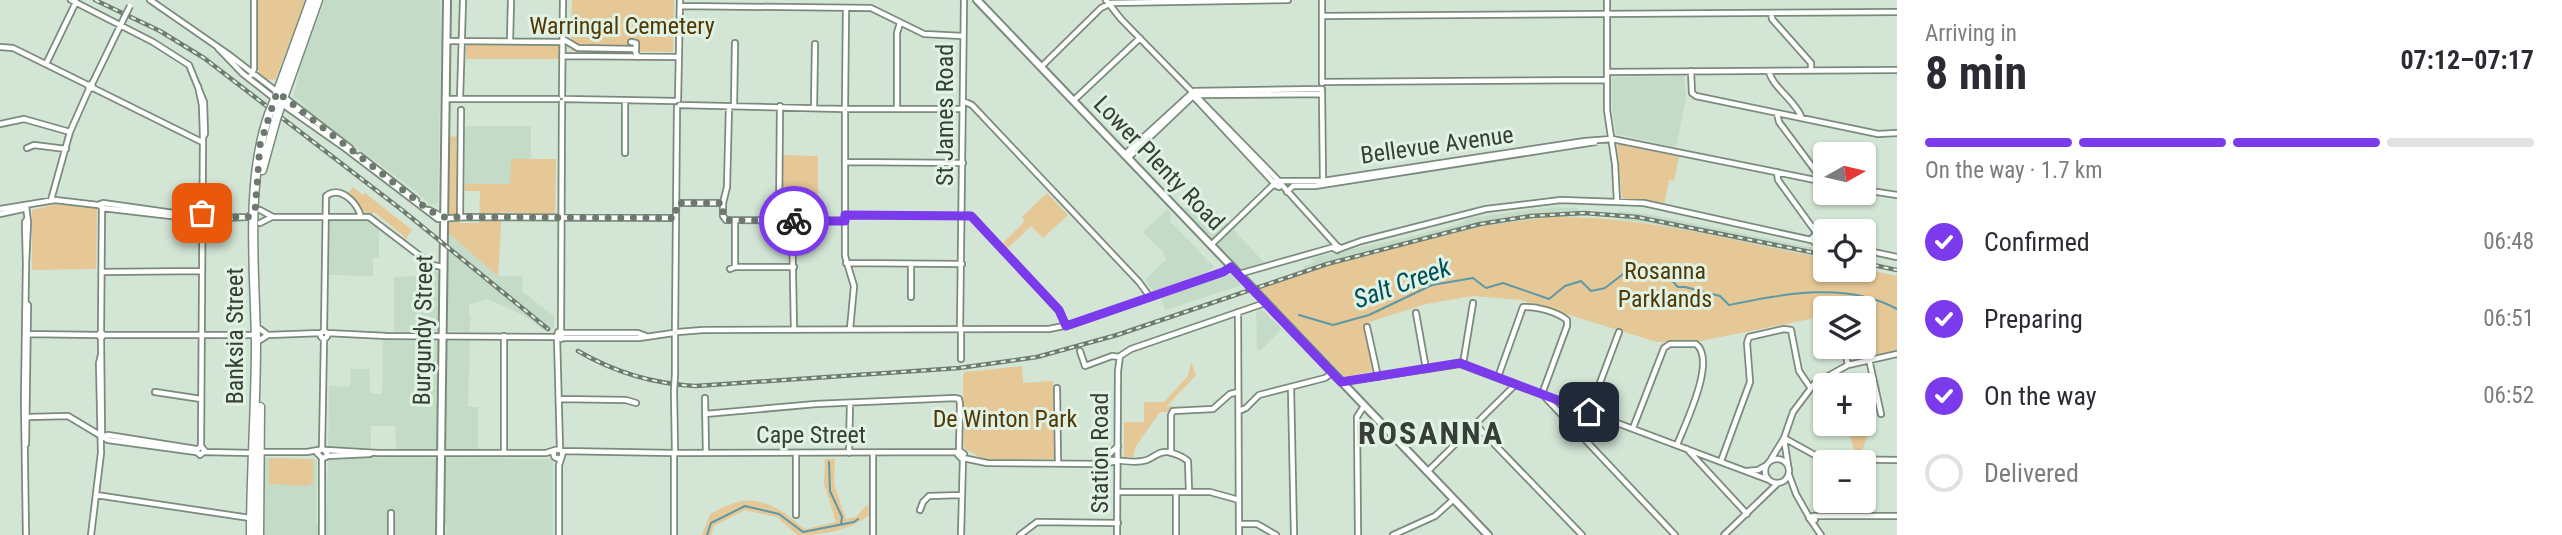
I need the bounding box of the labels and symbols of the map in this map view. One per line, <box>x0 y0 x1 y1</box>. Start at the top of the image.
park label: Warringal Cemetery <box>529 12 715 40</box>
street label: St James Road <box>931 44 959 186</box>
street label: Lower Plenty Road <box>1088 90 1230 236</box>
street label: Bellevue Avenue <box>1359 120 1515 170</box>
north arrow <box>1813 142 1876 205</box>
pin <box>172 183 232 243</box>
courier <box>759 186 829 256</box>
water label: Salt Creek <box>1349 251 1455 314</box>
street label: Burgundy Street <box>408 255 438 405</box>
park label: Rosanna Parklands <box>1618 257 1712 313</box>
street label: Banksia Street <box>221 268 249 404</box>
pin <box>1559 382 1619 442</box>
street label: Station Road <box>1086 392 1114 514</box>
park label: De Winton Park <box>933 405 1078 433</box>
district label: ROSANNA <box>1358 414 1504 452</box>
street label: Cape Street <box>756 421 866 449</box>

